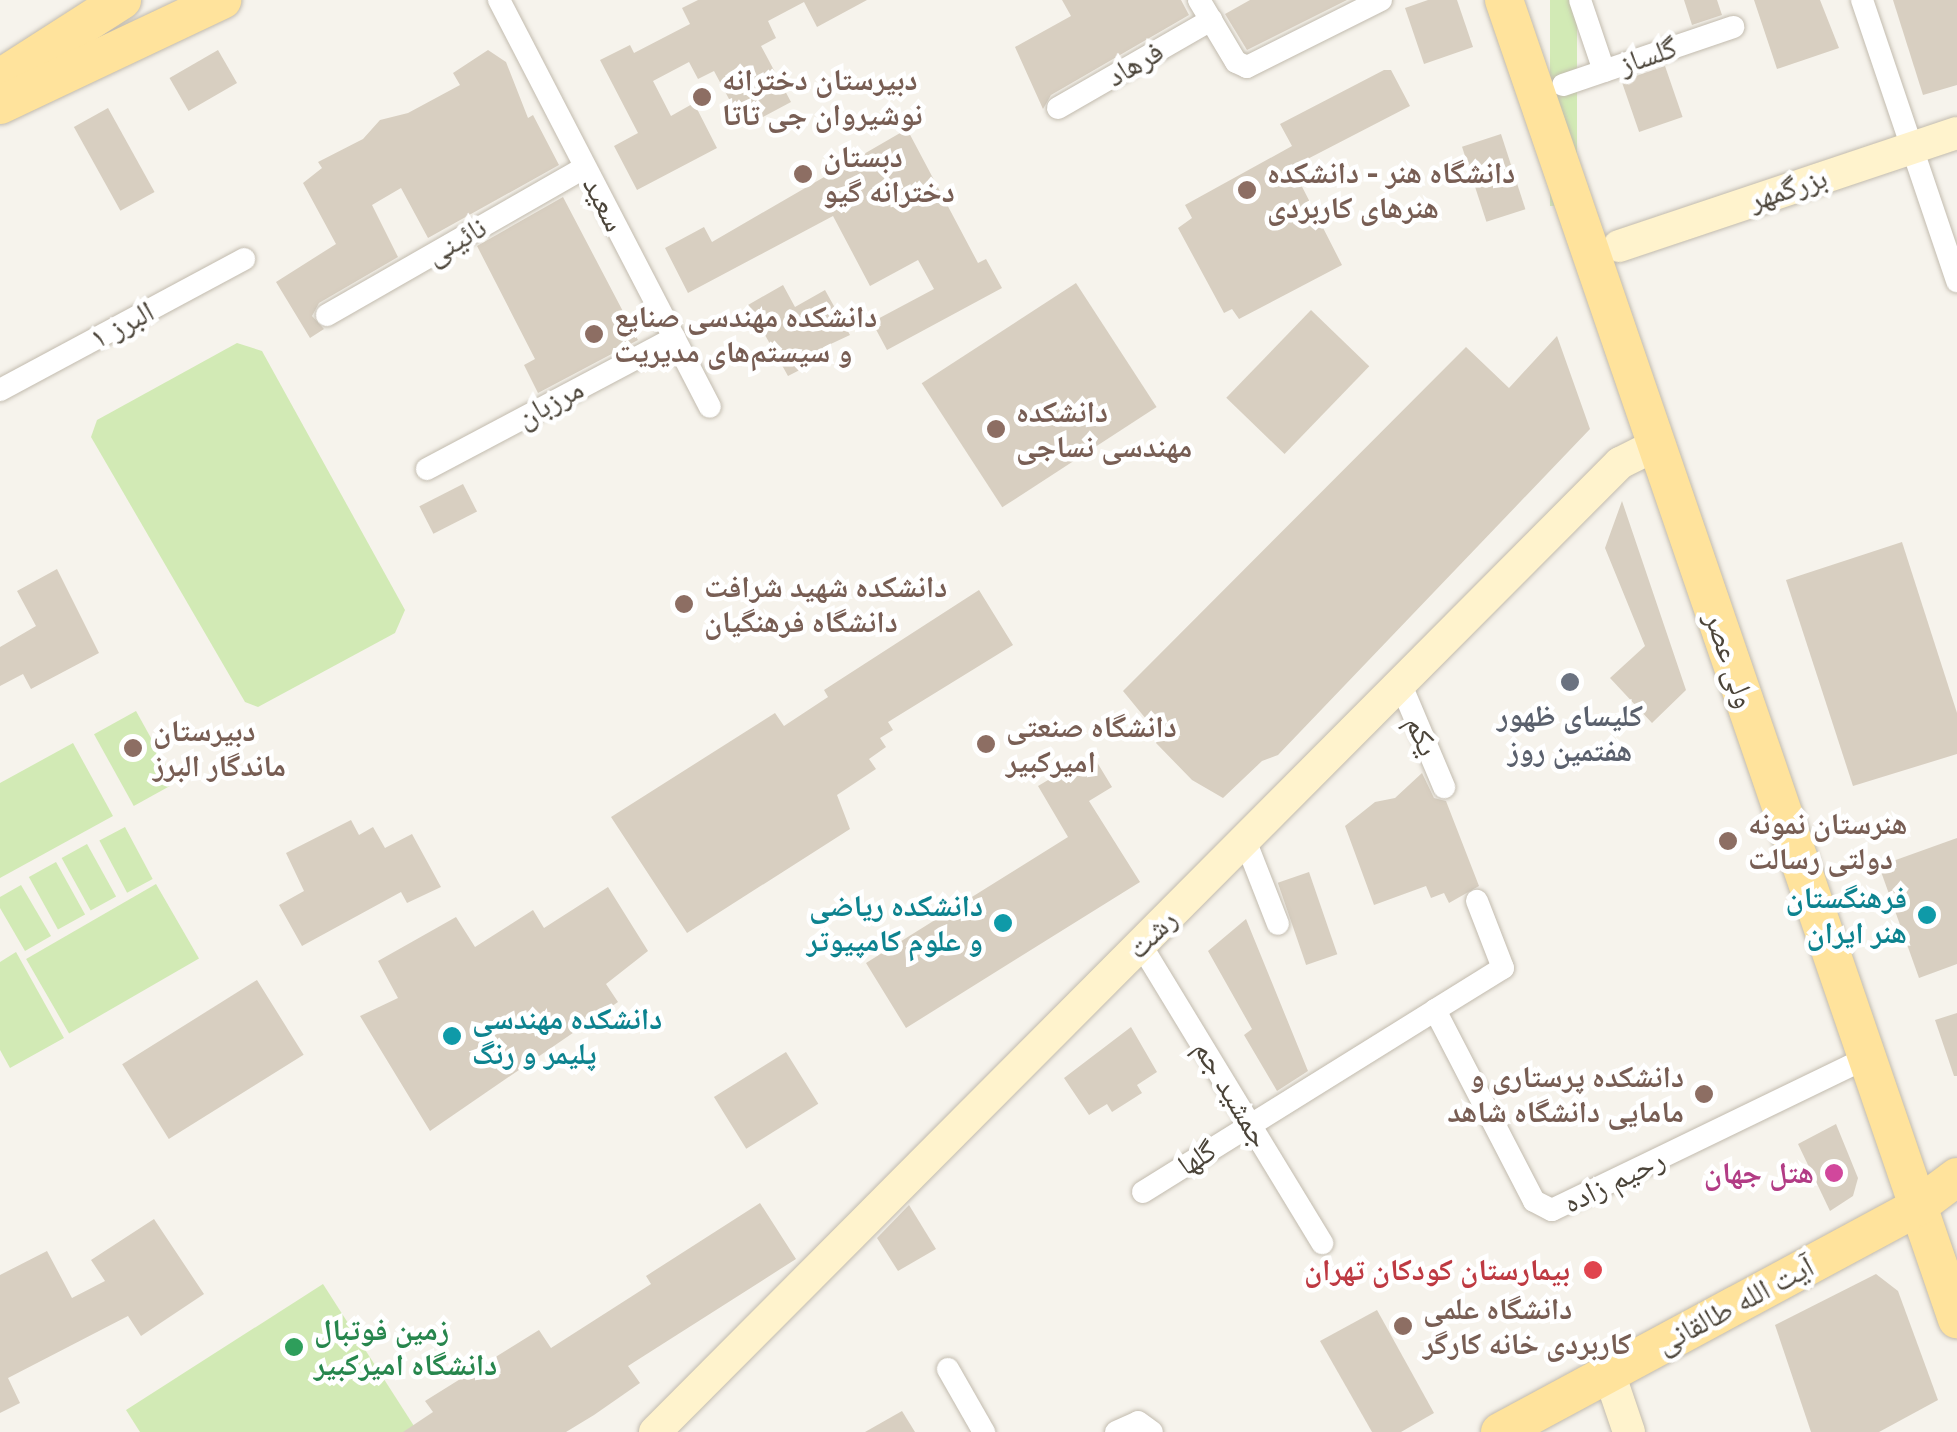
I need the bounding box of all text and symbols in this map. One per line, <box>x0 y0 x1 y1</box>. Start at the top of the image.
street label: گلساز <box>1614 29 1682 83</box>
street label: فرهاد <box>1100 33 1170 95</box>
place label: دبیرستان دخترانه نوشیروان جی تاتا <box>722 62 923 132</box>
marker: دبیرستان دخترانه نوشیروان جی تاتا <box>691 86 713 108</box>
place label: دبستان دخترانه گیو <box>823 139 955 210</box>
place label: دانشگاه هنر - دانشکده هنرهای کاربردی <box>1267 155 1515 226</box>
street label: بزرگمهر <box>1744 159 1832 219</box>
marker: دبستان دخترانه گیو <box>792 163 814 185</box>
street label: سعید <box>575 170 633 238</box>
marker: دانشگاه هنر - دانشکده هنرهای کاربردی <box>1236 179 1258 201</box>
street label: نائینی <box>419 209 493 273</box>
street label: البرز ۱ <box>84 293 160 357</box>
place label: دانشکده مهندسی صنایع و سیستم‌های مدیریت <box>614 299 877 370</box>
marker: دانشکده مهندسی صنایع و سیستم‌های مدیریت <box>583 323 605 345</box>
street label: مرزبان <box>510 370 590 436</box>
place label: دانشکده مهندسی نساجی <box>1016 394 1192 464</box>
marker: دانشکده مهندسی نساجی <box>985 418 1007 440</box>
place label: دانشکده شهید شرافت دانشگاه فرهنگیان <box>704 569 947 640</box>
marker: دانشکده شهید شرافت دانشگاه فرهنگیان <box>673 593 695 615</box>
street label: ولی عصر <box>1697 607 1763 713</box>
marker: کلیسای ظهور هفتمین روز <box>1559 671 1581 693</box>
place label: کلیسای ظهور هفتمین روز <box>1497 698 1643 768</box>
place label: دانشگاه صنعتی امیرکبیر <box>1006 709 1177 780</box>
street label: یکم <box>1398 711 1446 761</box>
place label: دبیرستان ماندگار البرز <box>153 713 286 784</box>
marker: دانشگاه صنعتی امیرکبیر <box>975 733 997 755</box>
marker: دبیرستان ماندگار البرز <box>122 737 144 759</box>
place label: هنرستان نمونه دولتی رسالت <box>1748 806 1907 876</box>
marker: هنرستان نمونه دولتی رسالت <box>1717 830 1739 852</box>
place label: فرهنگستان هنر ایران <box>1786 880 1907 950</box>
place label: دانشکده ریاضی و علوم کامپیوتر <box>807 888 983 958</box>
street label: رشت <box>1120 902 1184 966</box>
marker: فرهنگستان هنر ایران <box>1916 904 1938 926</box>
marker: دانشکده ریاضی و علوم کامپیوتر <box>992 912 1014 934</box>
place label: دانشکده مهندسی پلیمر و رنگ <box>472 1001 662 1072</box>
marker: دانشکده مهندسی پلیمر و رنگ <box>441 1025 463 1047</box>
street label: جمشید جم <box>1186 1034 1278 1154</box>
place label: دانشکده پرستاری و مامایی دانشگاه شاهد <box>1447 1059 1684 1130</box>
marker: دانشکده پرستاری و مامایی دانشگاه شاهد <box>1693 1083 1715 1105</box>
street label: گلها <box>1171 1132 1223 1184</box>
street label: رحیم زاده <box>1557 1141 1671 1221</box>
place label: هتل جهان <box>1704 1155 1814 1191</box>
marker: هتل جهان <box>1823 1162 1845 1184</box>
street label: آیت الله طالقانی <box>1650 1248 1820 1362</box>
place label: بیمارستان کودکان تهران <box>1304 1252 1570 1288</box>
marker: بیمارستان کودکان تهران <box>1580 1257 1606 1283</box>
place label: دانشگاه علمی کاربردی خانه کارگر <box>1423 1291 1632 1362</box>
place label: زمین فوتبال دانشگاه امیرکبیر <box>314 1312 497 1382</box>
marker: دانشگاه علمی کاربردی خانه کارگر <box>1392 1315 1414 1337</box>
marker: زمین فوتبال دانشگاه امیرکبیر <box>283 1336 305 1358</box>

